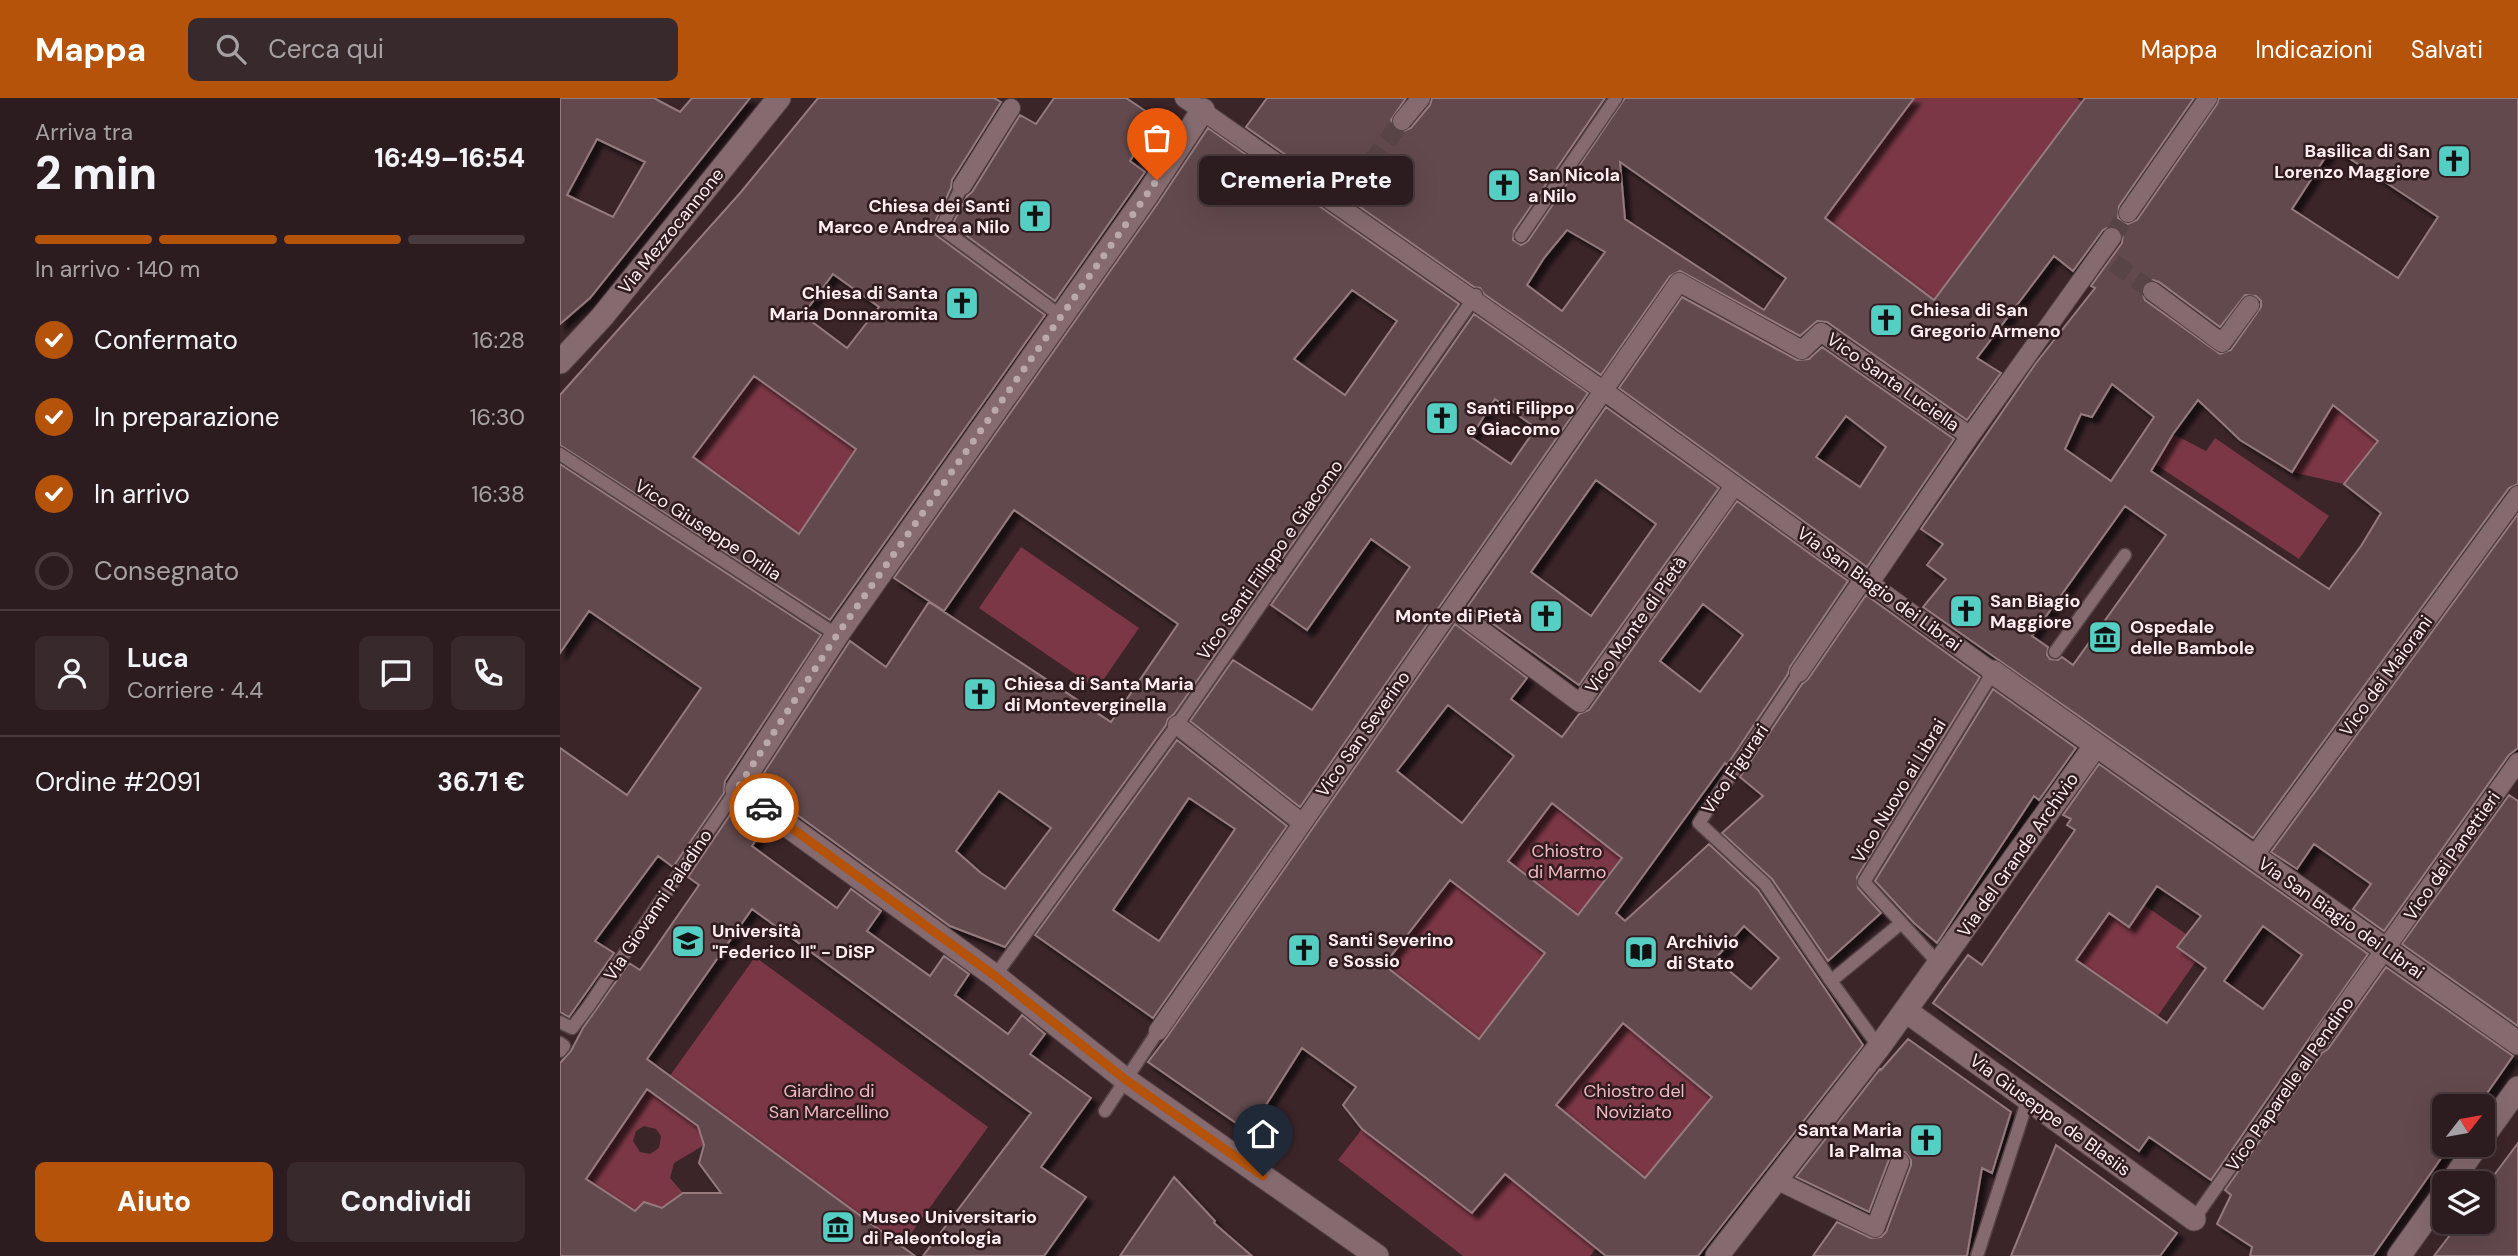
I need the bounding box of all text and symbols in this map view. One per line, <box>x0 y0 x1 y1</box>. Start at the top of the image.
search box <box>188 18 678 81</box>
text: Mappa <box>35 28 146 71</box>
icon: search <box>212 30 250 68</box>
text: Cerca qui <box>268 32 384 66</box>
text: Mappa <box>2141 34 2217 65</box>
text: Indicazioni <box>2255 34 2373 65</box>
text: Salvati <box>2411 34 2483 65</box>
pin <box>1127 108 1187 180</box>
text: Arriva tra <box>35 117 133 147</box>
icon: bag <box>1138 119 1176 157</box>
place label: Basilica di San Lorenzo Maggiore <box>2274 139 2430 184</box>
text: 16:49–16:54 <box>374 141 525 175</box>
church icon: Basilica di San Lorenzo Maggiore <box>2435 142 2473 180</box>
text: 2 min <box>35 143 157 203</box>
callout: Cremeria Prete <box>1199 155 1412 204</box>
street label: Via Mezzocannone <box>613 163 729 299</box>
place label: San Nicola a Nilo <box>1528 163 1620 208</box>
text: Cremeria Prete <box>1220 165 1392 195</box>
church icon: San Nicola a Nilo <box>1485 166 1523 204</box>
place label: Chiesa dei Santi Marco e Andrea a Nilo <box>818 194 1010 239</box>
church icon: Chiesa dei Santi Marco e Andrea a Nilo <box>1016 197 1054 235</box>
text: In arrivo · 140 m <box>35 254 200 284</box>
place label: Chiesa di Santa Maria Donnaromita <box>770 281 938 326</box>
church icon: Chiesa di Santa Maria Donnaromita <box>943 284 981 322</box>
place label: Chiesa di San Gregorio Armeno <box>1910 298 2061 343</box>
church icon: Chiesa di San Gregorio Armeno <box>1867 301 1905 339</box>
icon: check <box>35 321 73 359</box>
text: Confermato <box>94 323 238 357</box>
text: 16:28 <box>472 325 525 355</box>
street label: Vico Santa Luciella <box>1822 327 1964 437</box>
place label: Santi Filippo e Giacomo <box>1466 396 1575 441</box>
icon: check <box>35 398 73 436</box>
church icon: Santi Filippo e Giacomo <box>1423 399 1461 437</box>
text: In preparazione <box>94 400 280 434</box>
text: 16:30 <box>469 402 525 432</box>
street label: Vico Santi Filippo e Giacomo <box>1191 455 1349 665</box>
street label: Vico Giuseppe Orilia <box>630 474 786 586</box>
icon: check <box>35 475 73 513</box>
text: In arrivo <box>94 477 190 511</box>
text: 16:38 <box>471 479 525 509</box>
street label: Via San Biagio dei Librai <box>1792 521 1966 657</box>
street label: Vico Monte di Pietà <box>1580 552 1692 698</box>
text: Consegnato <box>94 554 239 588</box>
place label: San Biagio Maggiore <box>1990 589 2080 634</box>
church icon: San Biagio Maggiore <box>1947 592 1985 630</box>
church icon: Monte di Pietà <box>1527 597 1565 635</box>
place label: Monte di Pietà <box>1395 604 1522 628</box>
street label: Vico dei Maiorani <box>2334 611 2438 741</box>
place label: Ospedale delle Bambole <box>2130 615 2255 660</box>
museum icon: Ospedale delle Bambole <box>2086 618 2124 656</box>
button: person <box>35 636 109 710</box>
button: chat <box>359 636 433 710</box>
button: phone <box>451 636 525 710</box>
text: Luca <box>127 641 189 675</box>
street label: Vico San Severino <box>1310 666 1416 802</box>
place label: Chiesa di Santa Maria di Monteverginella <box>1004 672 1194 717</box>
text: Corriere · 4.4 <box>127 675 263 705</box>
church icon: Chiesa di Santa Maria di Monteverginella <box>961 675 999 713</box>
street label: Vico Nuovo ai Librai <box>1846 714 1952 868</box>
street label: Vico Figurari <box>1696 719 1774 819</box>
text: Ordine #2091 <box>35 765 201 799</box>
text: 36.71 € <box>437 765 525 799</box>
street label: Via del Grande Archivio <box>1952 768 2084 942</box>
courier <box>729 773 799 843</box>
street label: Vico dei Panettieri <box>2398 787 2506 925</box>
icon: car <box>745 789 783 827</box>
street label: Via Giovanni Paladino <box>598 825 718 985</box>
park label: Chiostro di Marmo <box>1528 839 1606 884</box>
street label: Via San Biagio dei Librai <box>2253 852 2429 984</box>
place label: Università "Federico II" - DiSP <box>712 919 875 964</box>
school or university icon: Università "Federico II" - DiSP <box>669 922 707 960</box>
place label: Santi Severino e Sossio <box>1328 928 1454 973</box>
place label: Archivio di Stato <box>1666 930 1739 975</box>
church icon: Santi Severino e Sossio <box>1285 931 1323 969</box>
library icon: Archivio di Stato <box>1622 933 1660 971</box>
street label: Vico Paparelle al Pendino <box>2220 992 2360 1176</box>
street label: Via Giuseppe de Blasiis <box>1965 1048 2135 1182</box>
park label: Giardino di San Marcellino <box>769 1079 889 1124</box>
park label: Chiostro del Noviziato <box>1583 1079 1685 1124</box>
north arrow <box>2432 1094 2496 1157</box>
map controls <box>2432 1094 2495 1234</box>
pin <box>1233 1104 1293 1176</box>
icon: home <box>1244 1115 1282 1153</box>
place label: Santa Maria la Palma <box>1798 1118 1902 1163</box>
church icon: Santa Maria la Palma <box>1907 1121 1945 1159</box>
button: Aiuto <box>35 1162 273 1242</box>
button: Condividi <box>287 1162 525 1242</box>
button: layers <box>2432 1171 2495 1234</box>
place label: Museo Universitario di Paleontologia <box>862 1205 1037 1250</box>
museum icon: Museo Universitario di Paleontologia <box>819 1208 857 1246</box>

